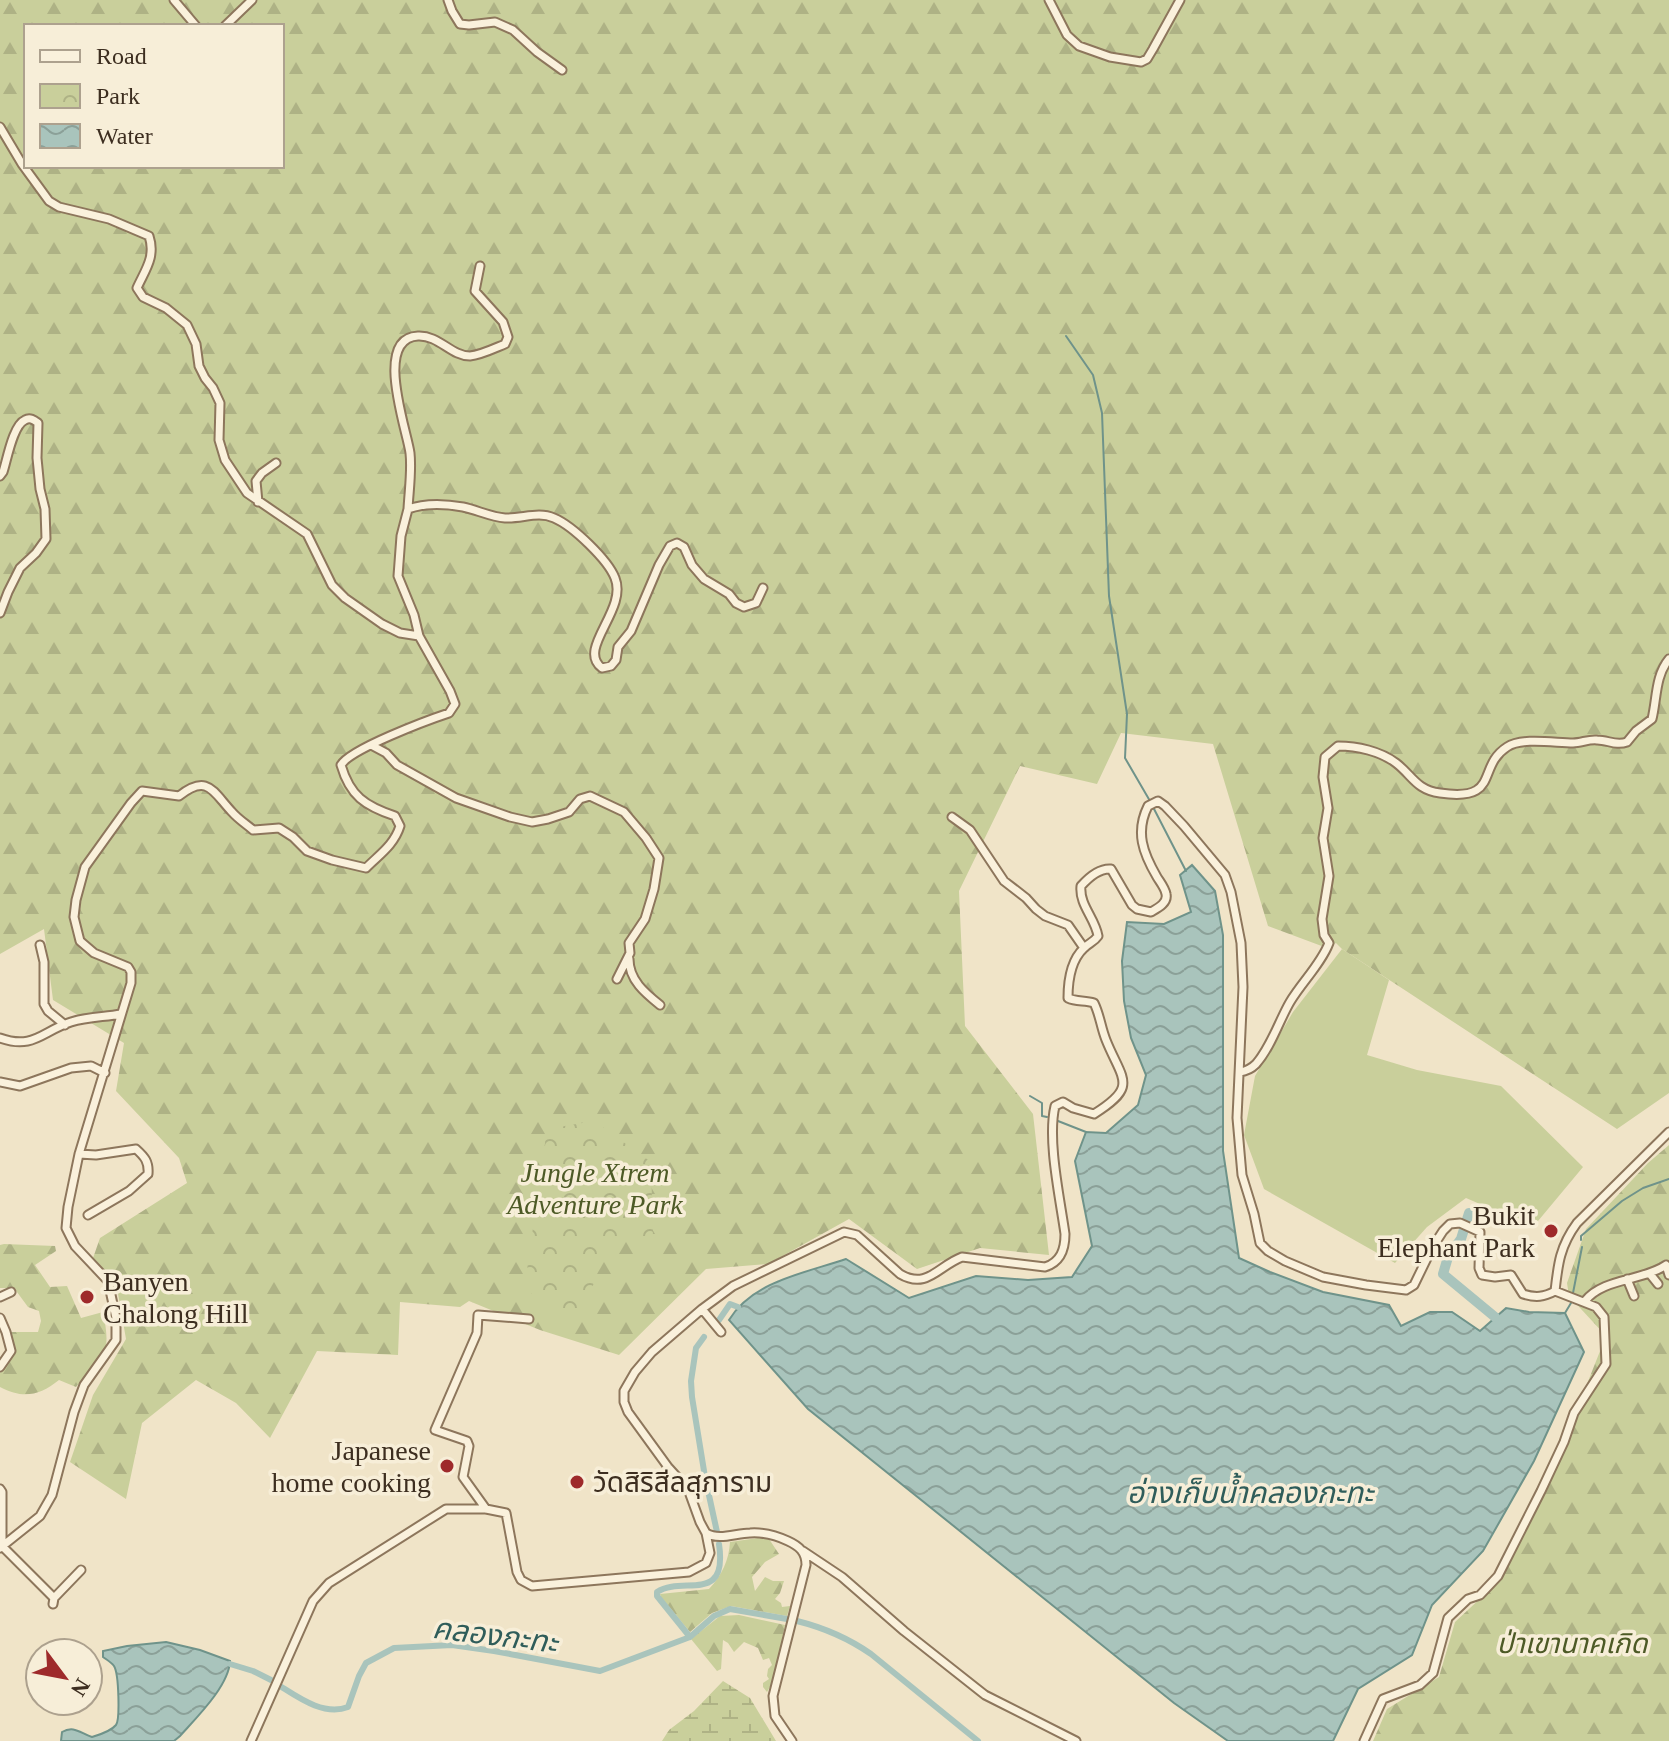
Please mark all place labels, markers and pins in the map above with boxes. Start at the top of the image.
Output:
place label: Bukit Elephant Park [1377,1200,1535,1263]
marker: Bukit Elephant Park [1542,1222,1560,1240]
place label: Banyen Chalong Hill [103,1266,249,1329]
marker: Banyen Chalong Hill [78,1288,96,1306]
place label: Japanese home cooking [272,1435,431,1498]
marker: Japanese home cooking [438,1457,456,1475]
place label: วัดสิริสีลสุภาราม [593,1467,772,1499]
marker: วัดสิริสีลสุภาราม [568,1473,586,1491]

